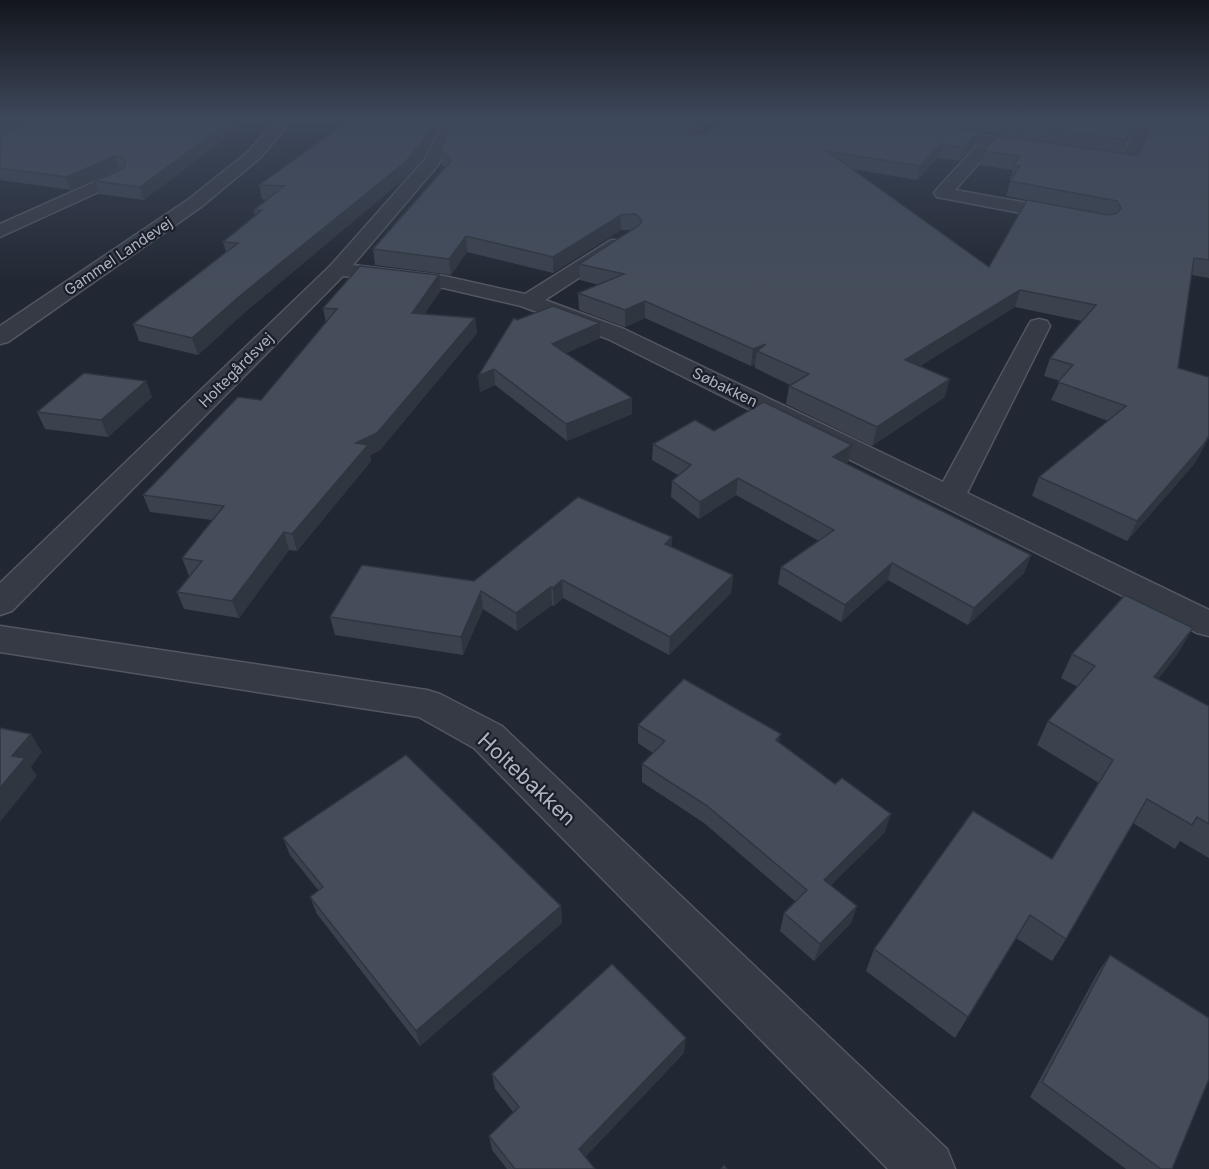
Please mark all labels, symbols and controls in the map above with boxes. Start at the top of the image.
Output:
street label: Gammel Landevej [60,213,176,299]
street label: Holtegårdsvej [195,329,277,411]
street label: Søbakken [689,363,761,411]
street label: Holtebakken [473,727,581,831]

